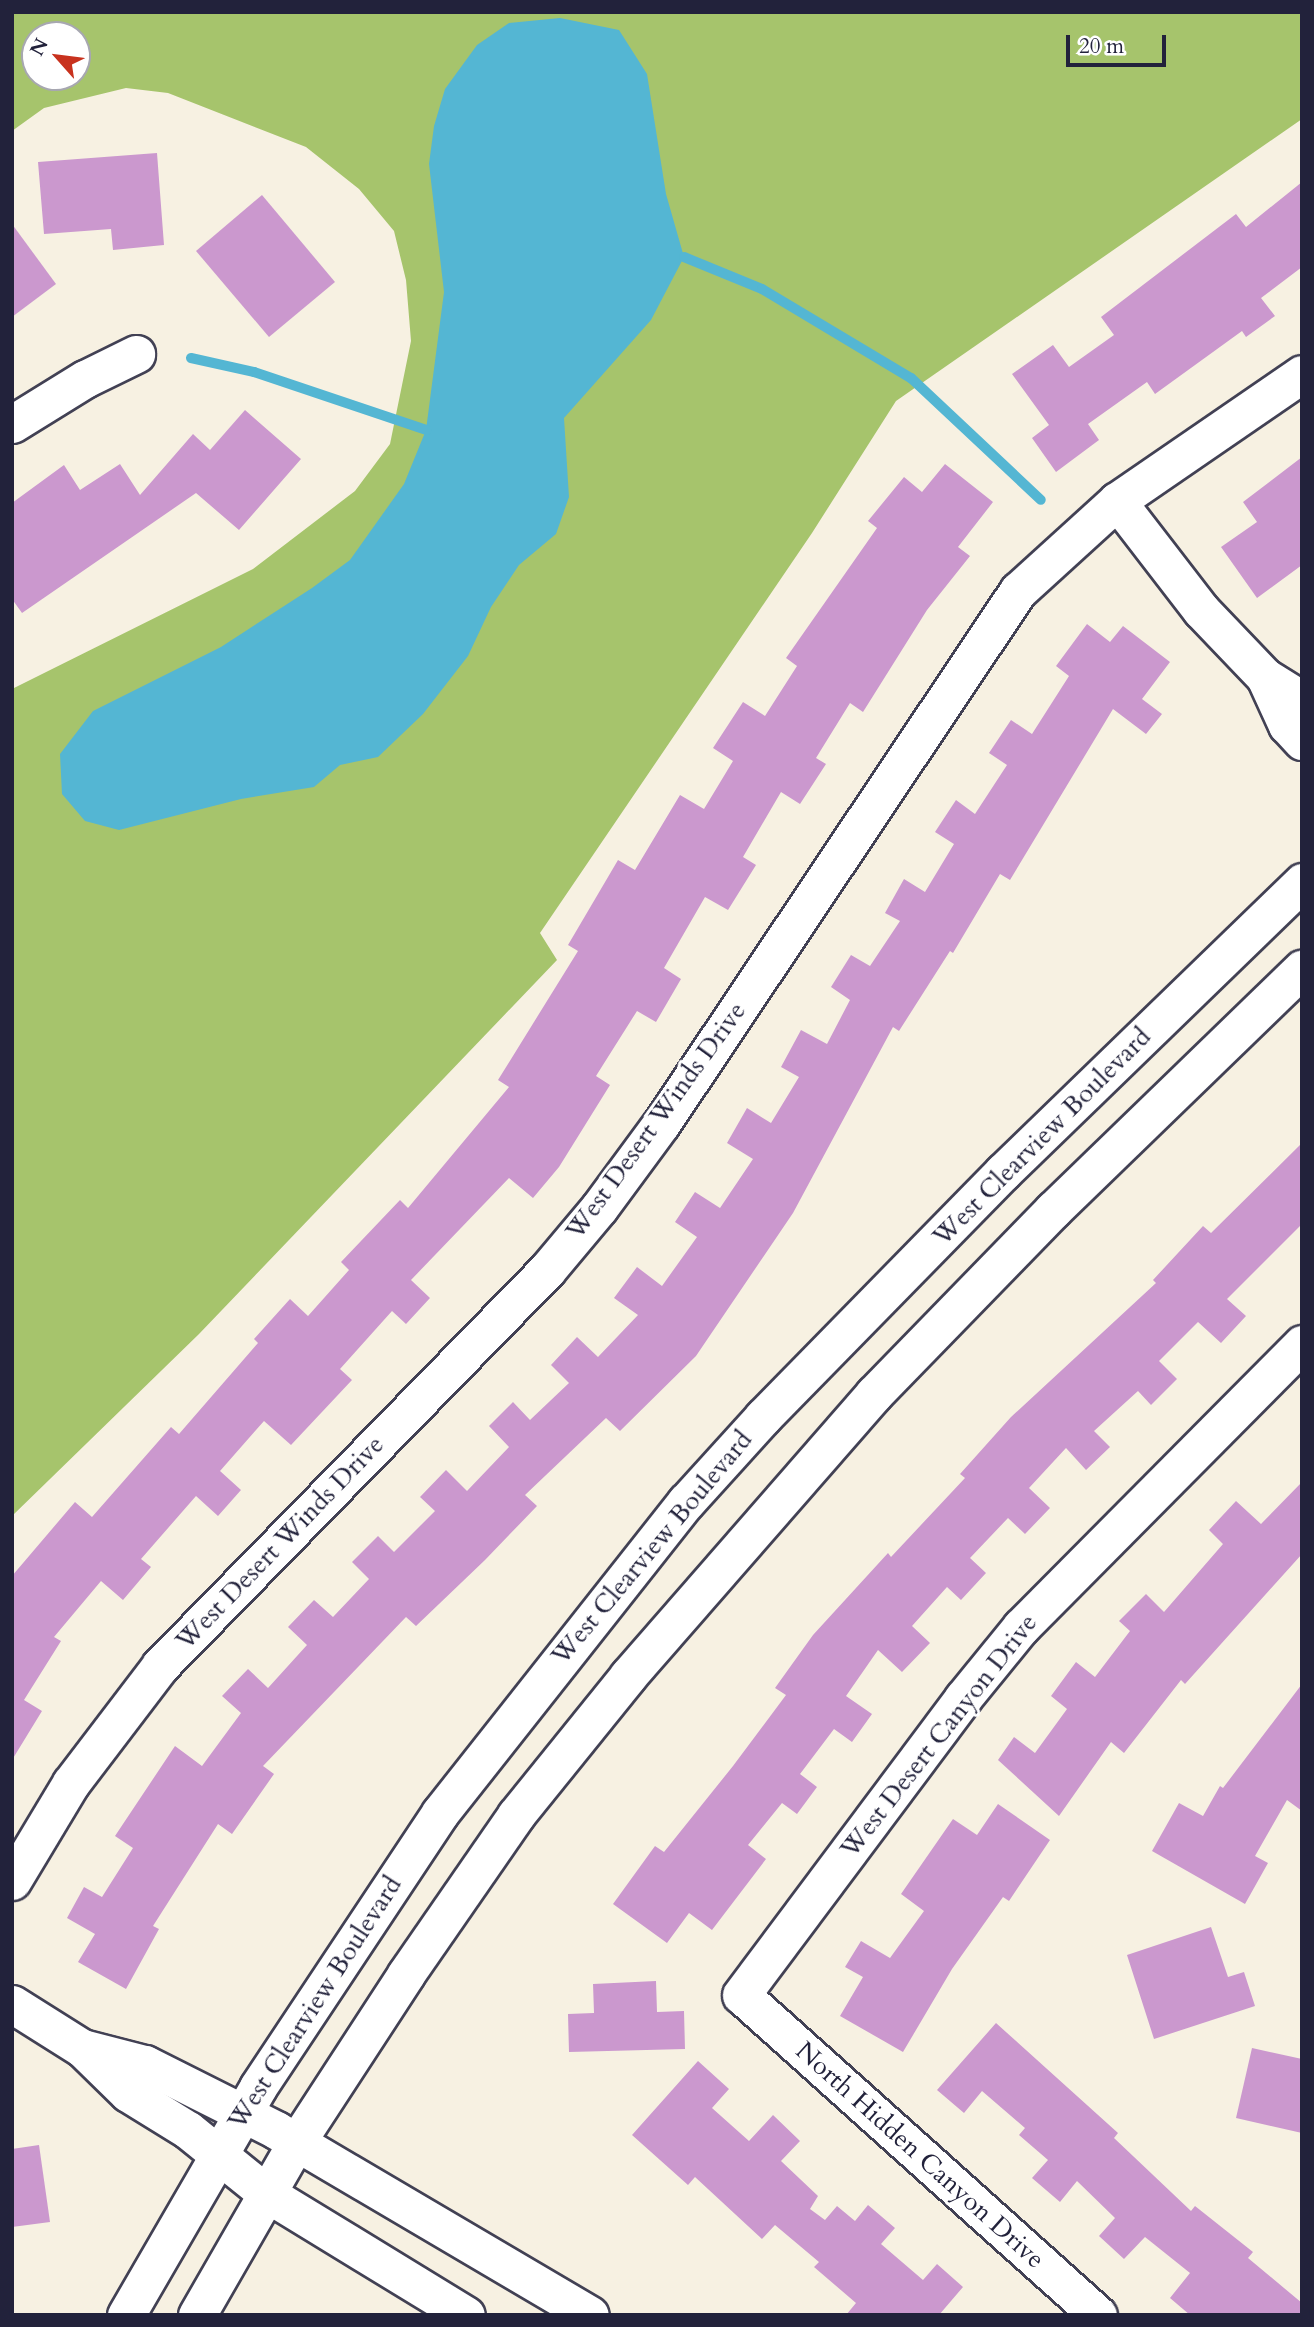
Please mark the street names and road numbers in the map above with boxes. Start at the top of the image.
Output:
street label: West Desert Winds Drive [559,996,753,1246]
street label: West Clearview Boulevard [926,1021,1158,1253]
street label: West Clearview Boulevard [545,1425,759,1671]
street label: West Desert Winds Drive [170,1429,390,1657]
street label: West Desert Canyon Drive [834,1608,1044,1864]
street label: West Clearview Boulevard [221,1871,409,2135]
street label: North Hidden Canyon Drive [789,2035,1051,2275]

